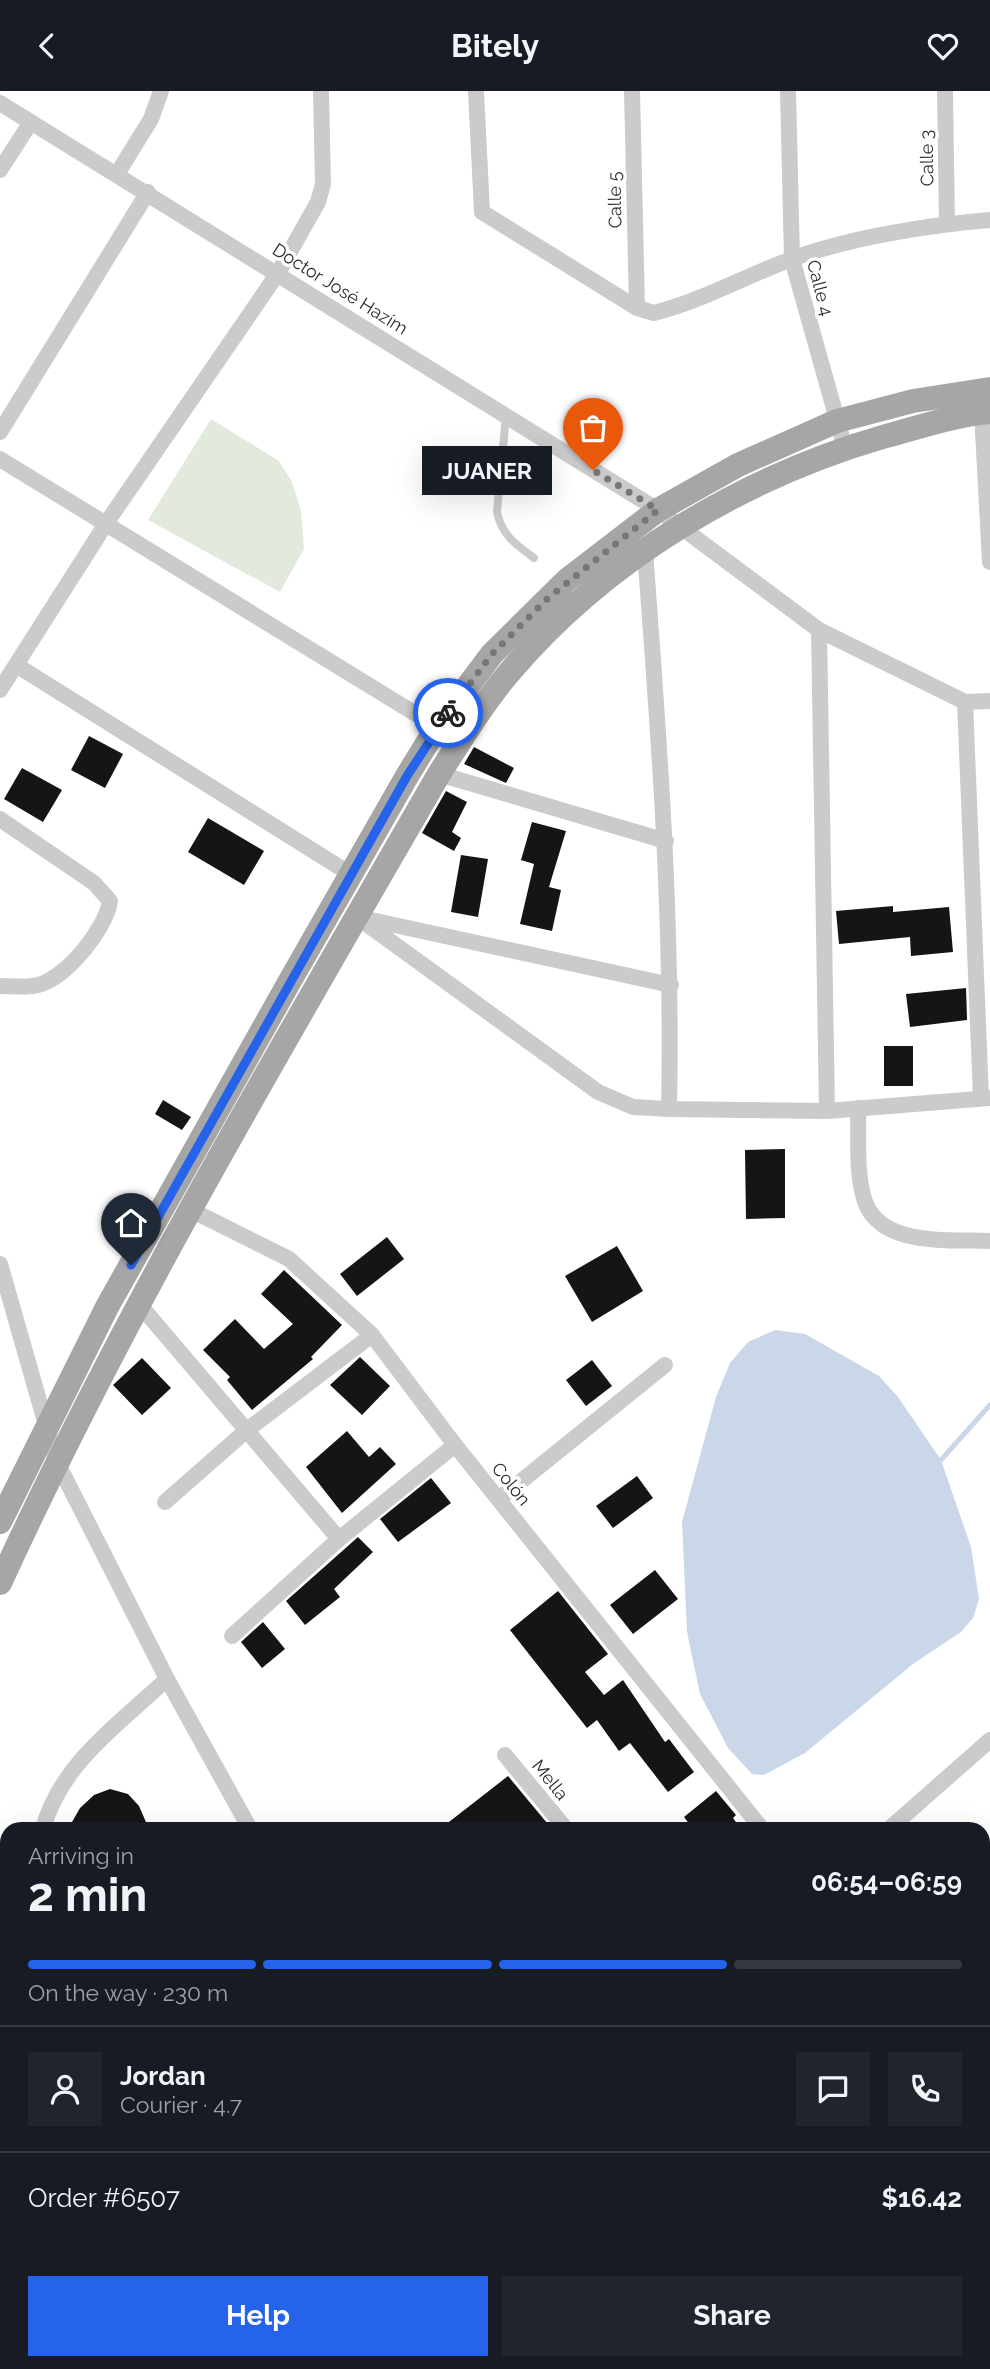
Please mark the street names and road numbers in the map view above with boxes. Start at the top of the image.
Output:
street label: Calle 3 [916,129,937,187]
street label: Calle 5 [604,171,625,229]
street label: Doctor José Hazím [269,238,412,339]
street label: Calle 4 [803,258,838,318]
street label: Colón [488,1458,535,1509]
street label: Mella [528,1755,573,1804]

